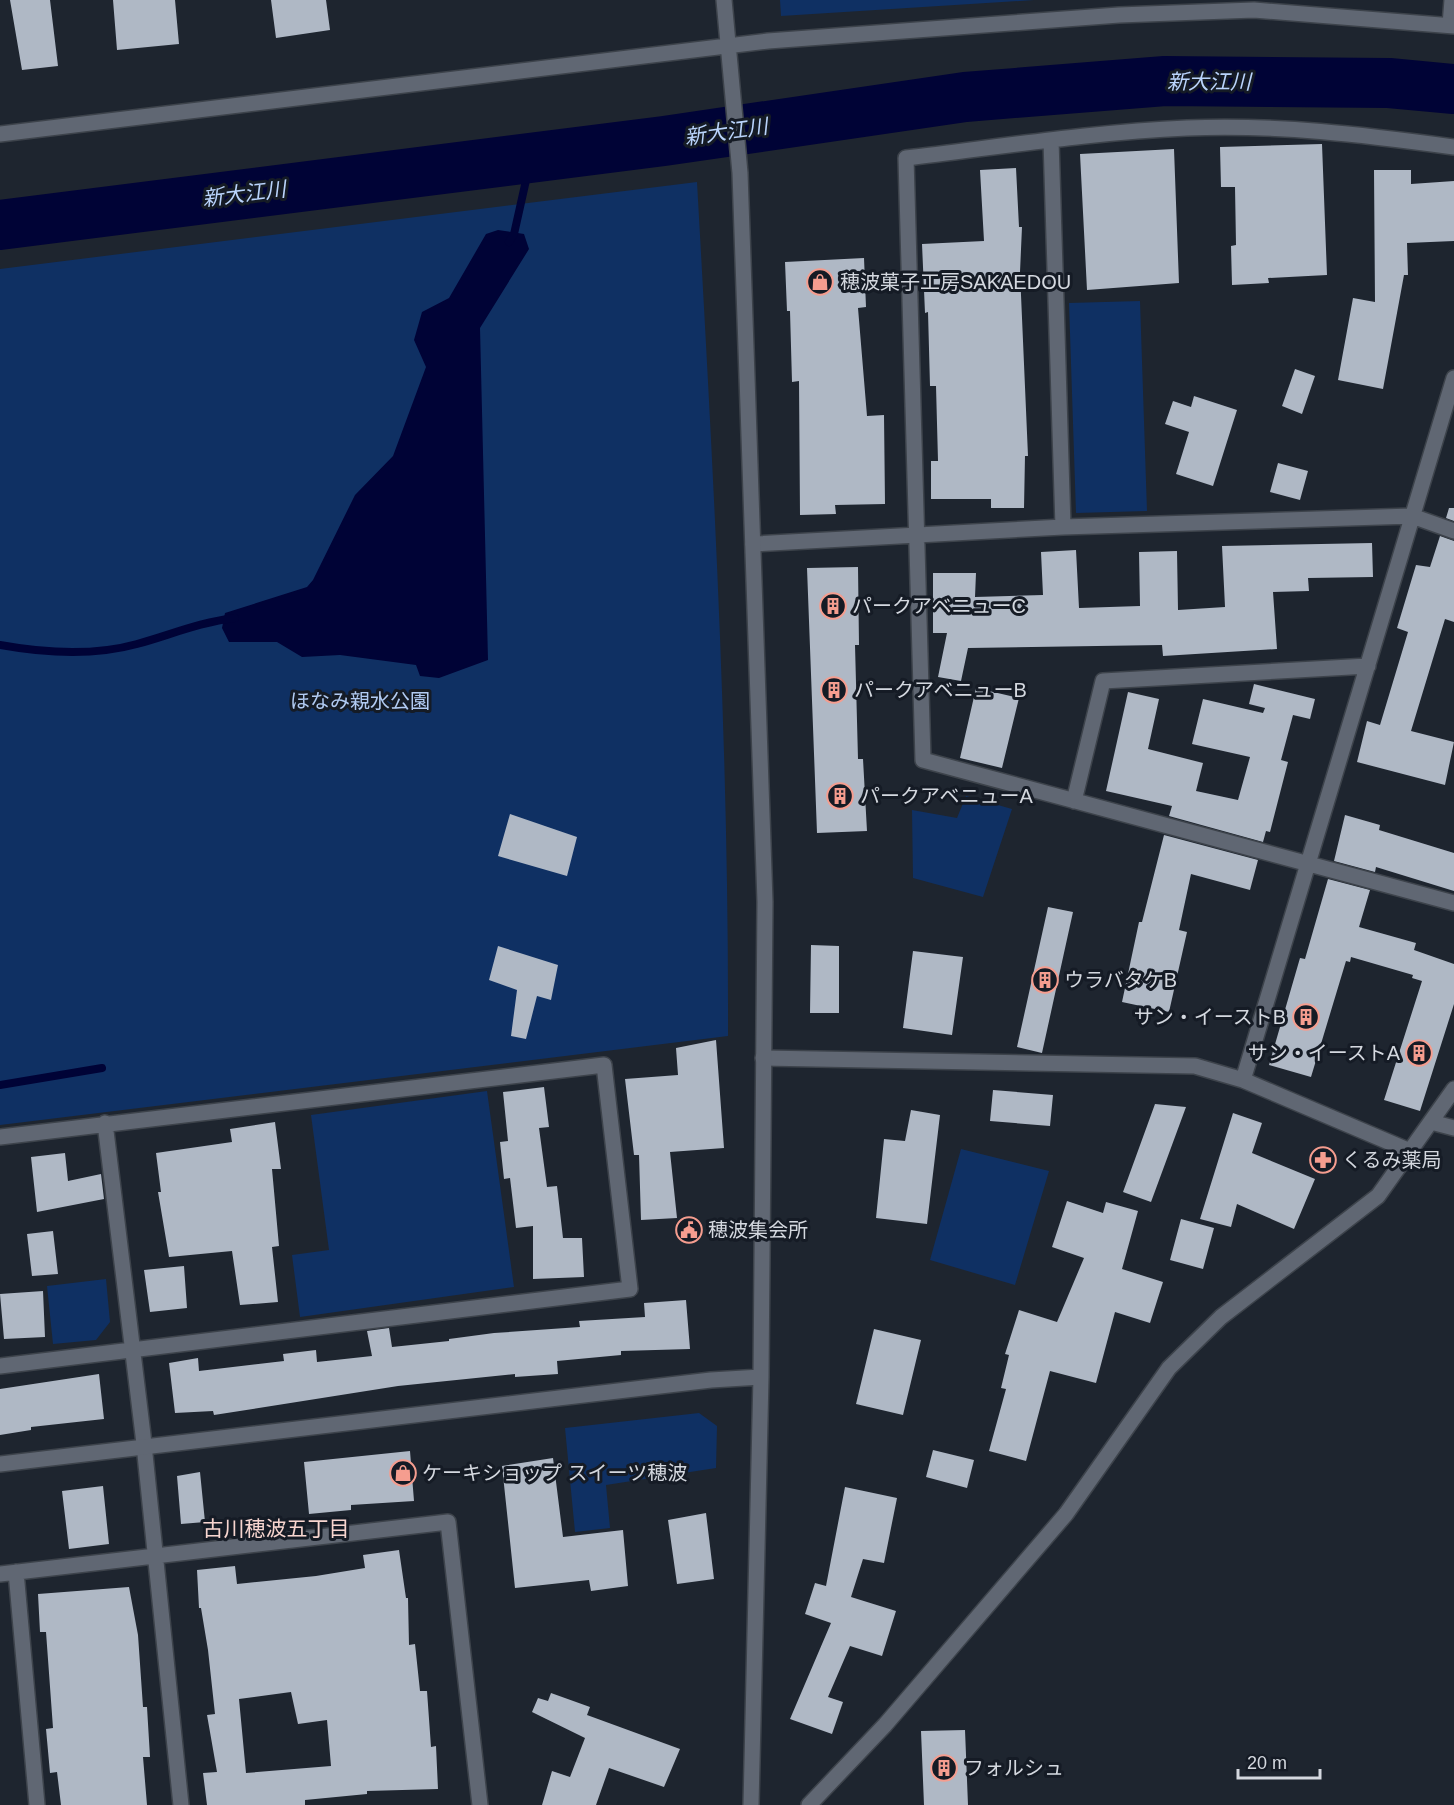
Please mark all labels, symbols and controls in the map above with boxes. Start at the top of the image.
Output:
water label: 新大江川 [1167,70,1253,93]
water label: 新大江川 [683,114,771,149]
water label: 新大江川 [201,177,289,210]
shop icon: 穂波菓子工房SAKAEDOU [805,267,835,297]
place label: 穂波菓子工房SAKAEDOU [840,271,1071,293]
building icon: パークアベニューC [818,591,848,621]
place label: パークアベニューC [852,595,1026,617]
building icon: パークアベニューB [819,675,849,705]
place label: パークアベニューB [854,679,1027,701]
park label: ほなみ親水公園 [290,690,430,712]
building icon: パークアベニューA [825,781,855,811]
place label: パークアベニューA [860,785,1034,807]
building icon: ウラバタケB [1030,965,1060,995]
place label: ウラバタケB [1064,969,1177,991]
building icon: サン・イーストB [1291,1002,1321,1032]
place label: サン・イーストB [1134,1006,1286,1028]
building icon: サン・イーストA [1404,1038,1434,1068]
place label: サン・イーストA [1248,1042,1401,1064]
pharmacy icon: くるみ薬局 [1308,1145,1338,1175]
place label: くるみ薬局 [1342,1149,1442,1171]
public building icon: 穂波集会所 [674,1215,704,1245]
place label: 穂波集会所 [708,1219,808,1241]
shop icon: ケーキショップ スイーツ穂波 [388,1458,418,1488]
place label: ケーキショップ スイーツ穂波 [422,1462,687,1484]
district label: 古川穂波五丁目 [203,1517,350,1540]
scale bar [1238,1742,1320,1780]
building icon: フォルシュ [929,1753,959,1783]
text: 20 m [1247,1753,1287,1773]
place label: フォルシュ [964,1757,1064,1779]

